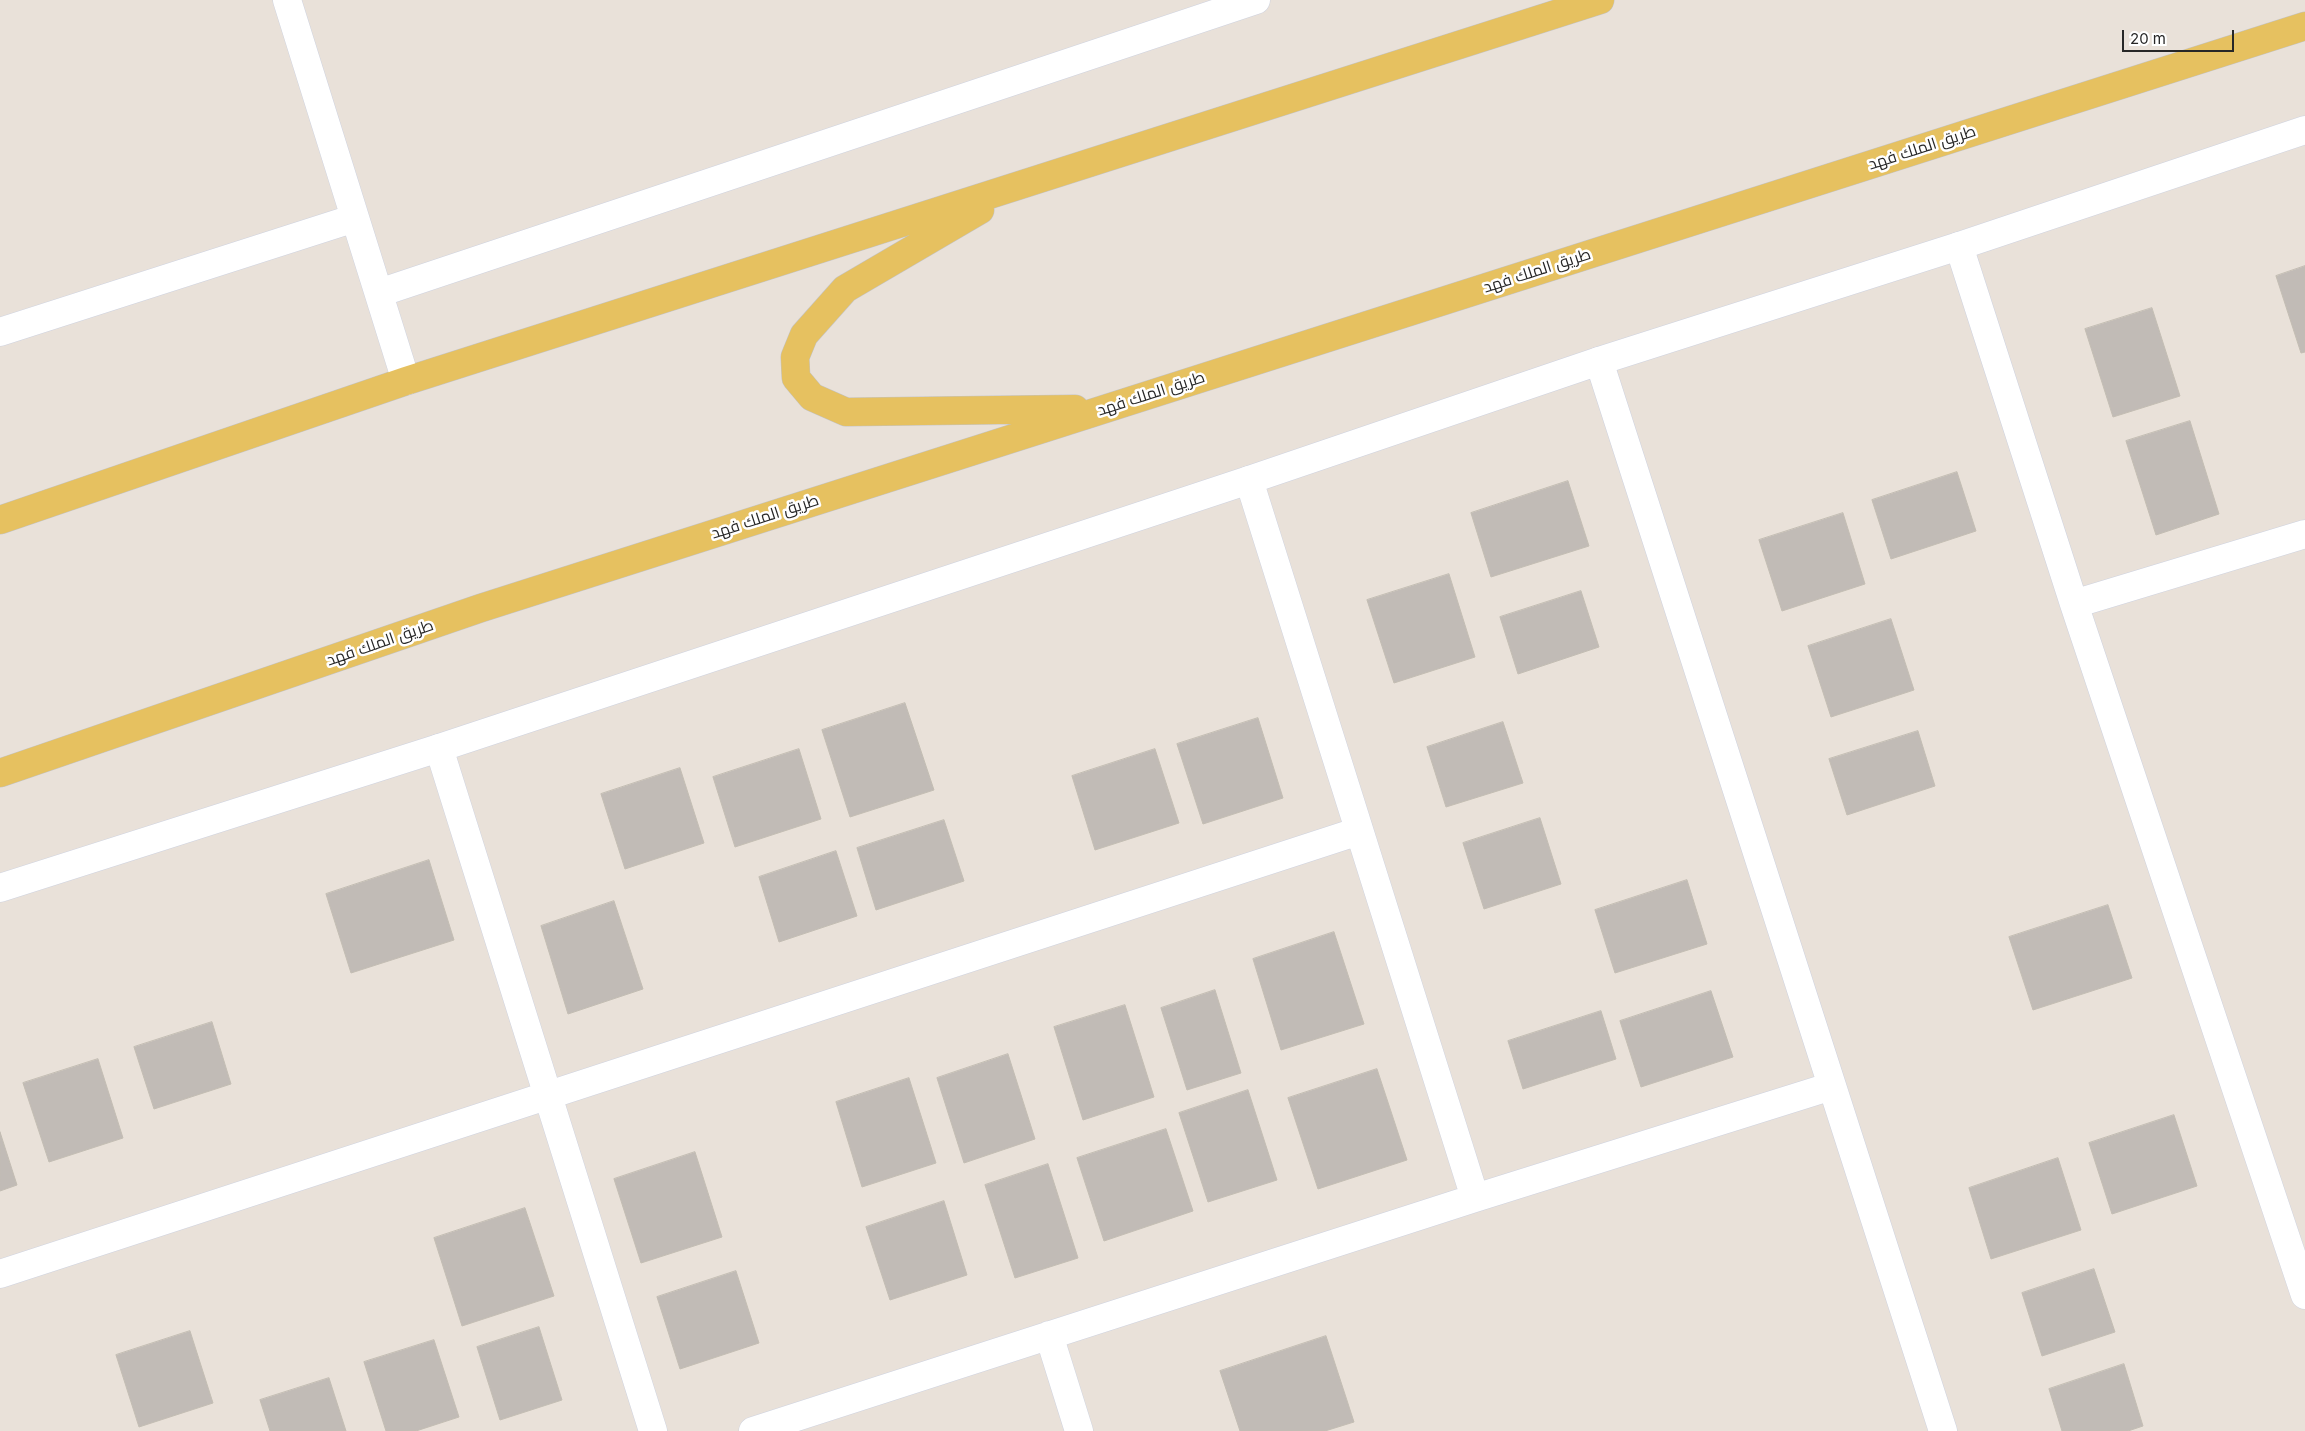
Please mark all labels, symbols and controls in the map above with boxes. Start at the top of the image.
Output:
scale bar [2125,20,2238,52]
text: 20 m [2130,29,2166,48]
street label: طريق الملك فهد [1866,122,1978,174]
street label: طريق الملك فهد [1481,245,1593,297]
street label: طريق الملك فهد [1095,368,1207,420]
street label: طريق الملك فهد [709,491,821,543]
street label: طريق الملك فهد [324,616,436,670]

